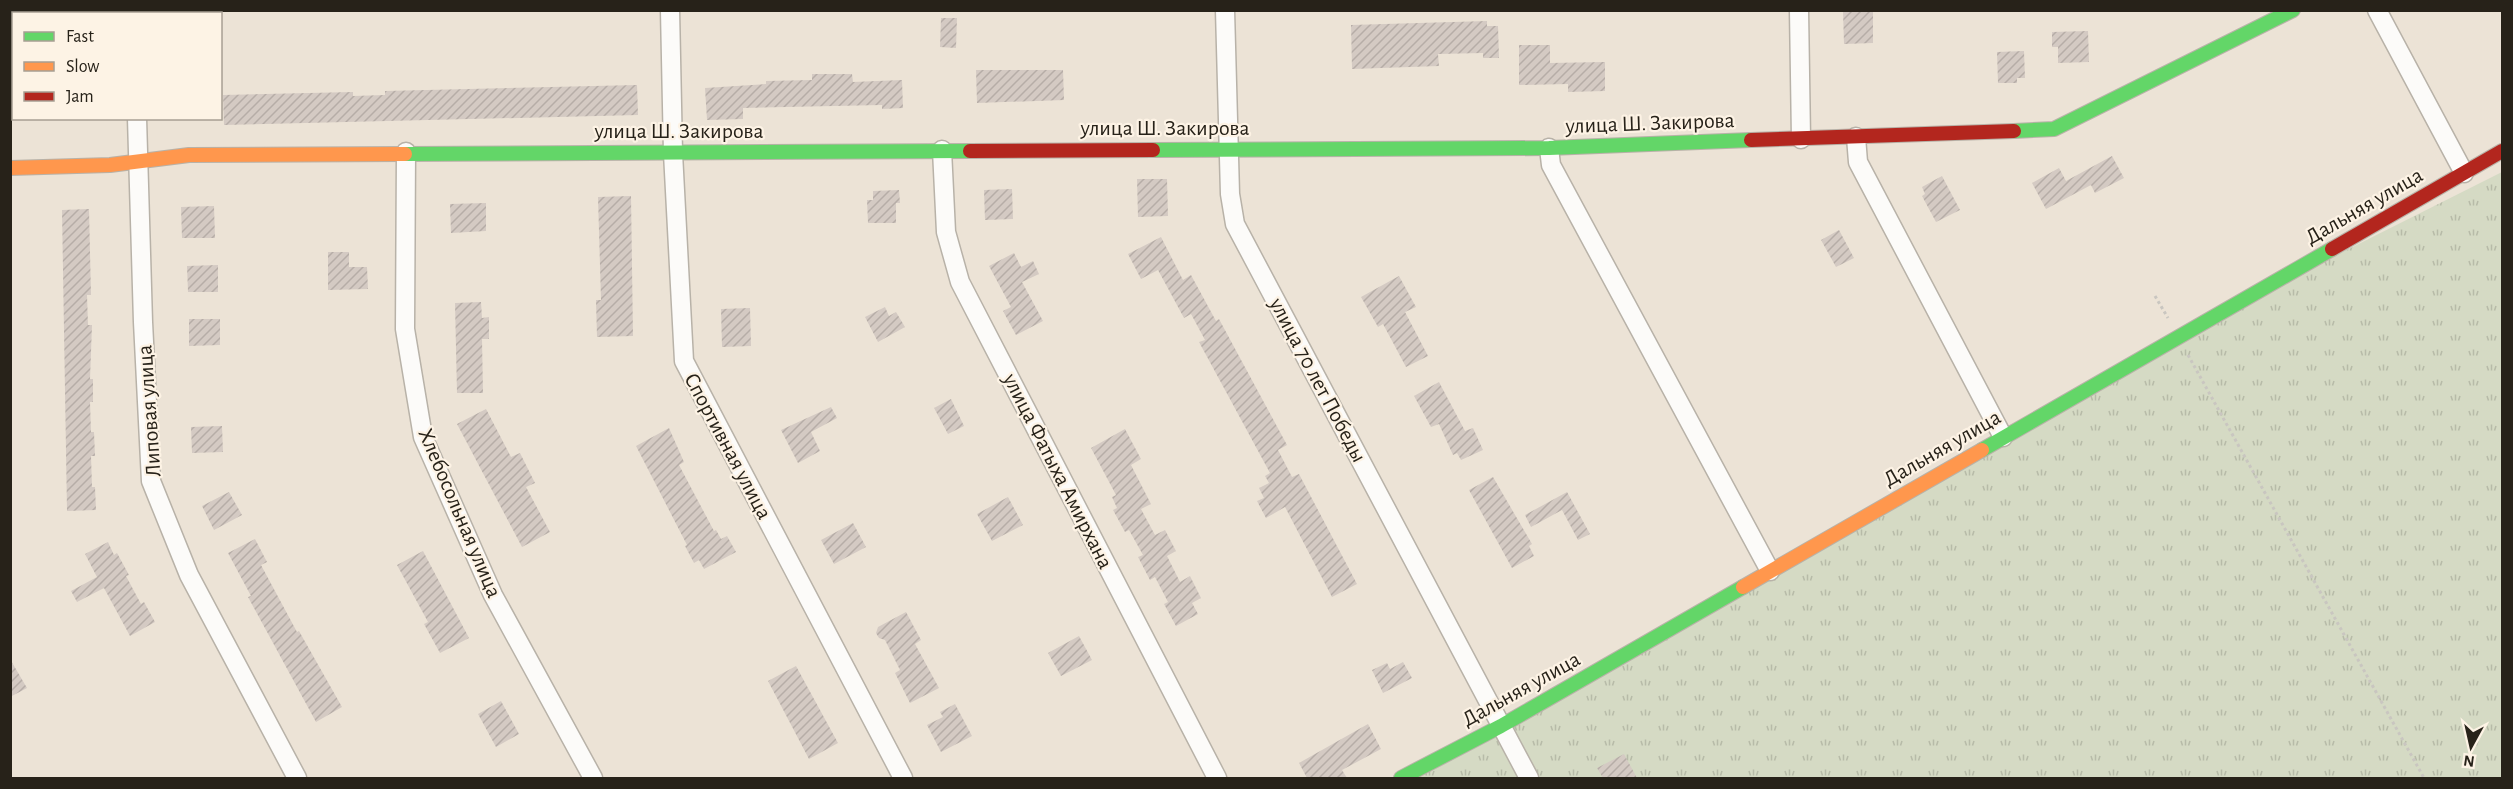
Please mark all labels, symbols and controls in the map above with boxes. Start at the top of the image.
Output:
legend [12,12,222,120]
text: Fast [66,28,94,46]
text: Slow [66,58,99,76]
text: Jam [66,88,94,106]
street label: улица Ш. Закирова [1564,109,1735,137]
street label: улица Ш. Закирова [1079,117,1250,139]
street label: улица Ш. Закирова [593,120,764,142]
street label: Дальняя улица [2302,164,2426,248]
street label: улица 70 лет Победы [1265,293,1371,466]
street label: Липовая улица [133,344,165,478]
street label: Спортивная улица [680,369,776,523]
street label: улица Фатыха Амирхана [999,369,1117,572]
street label: Дальняя улица [1880,406,2004,490]
street label: Хлебосольная улица [414,425,506,601]
street label: Дальняя улица [1458,648,1584,730]
north arrow [2441,717,2501,777]
text: N [2462,752,2476,770]

